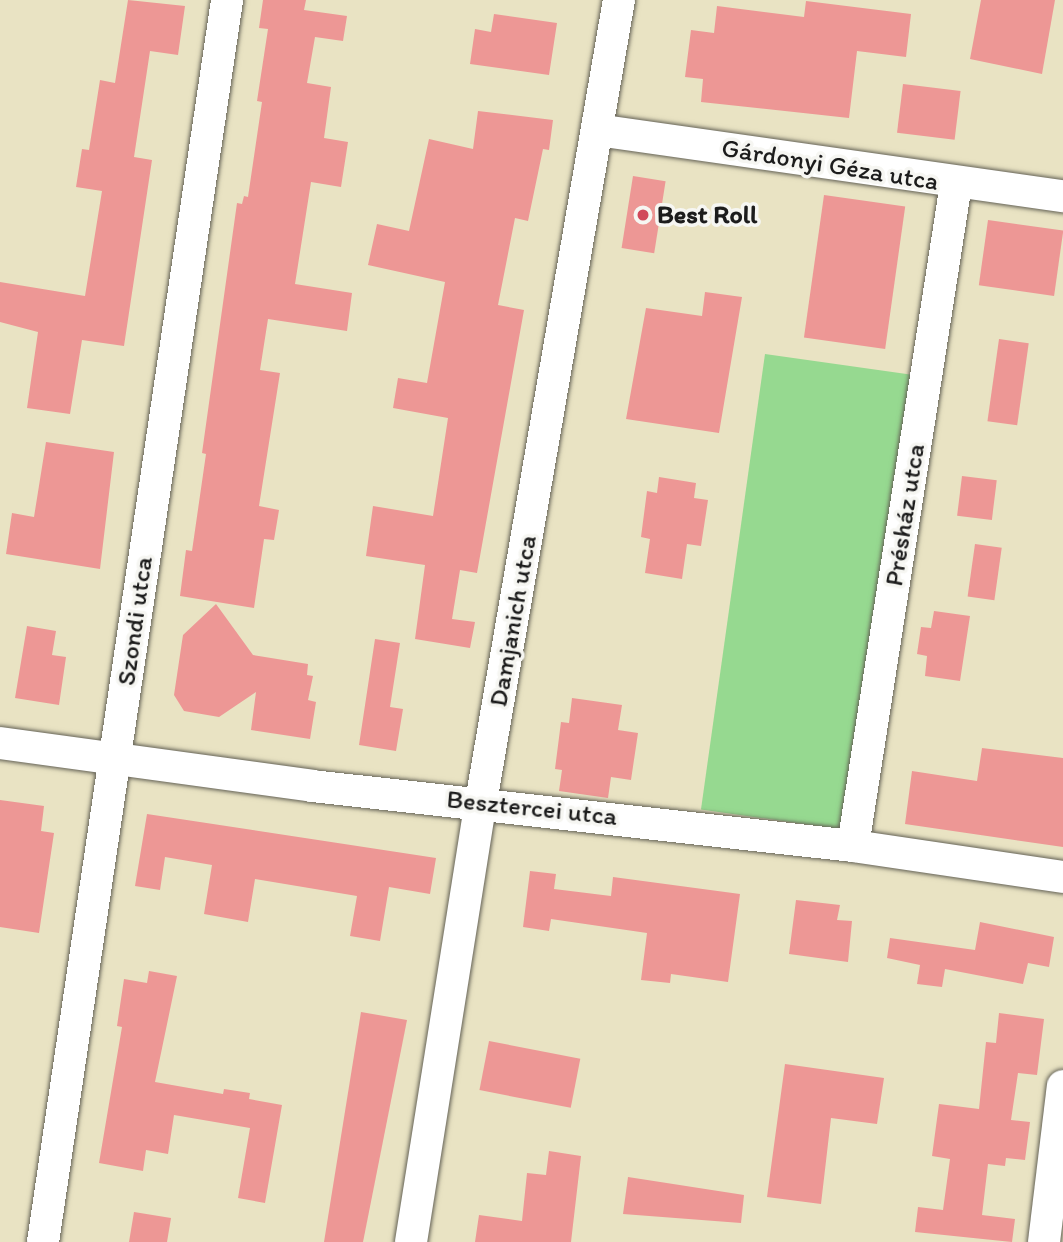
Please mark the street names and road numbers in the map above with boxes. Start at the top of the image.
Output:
street label: Gárdonyi Géza utca [719,132,941,198]
street label: Présház utca [878,442,932,588]
street label: Damjanich utca [483,533,543,709]
street label: Szondi utca [111,555,159,687]
street label: Besztercei utca [445,784,619,832]

